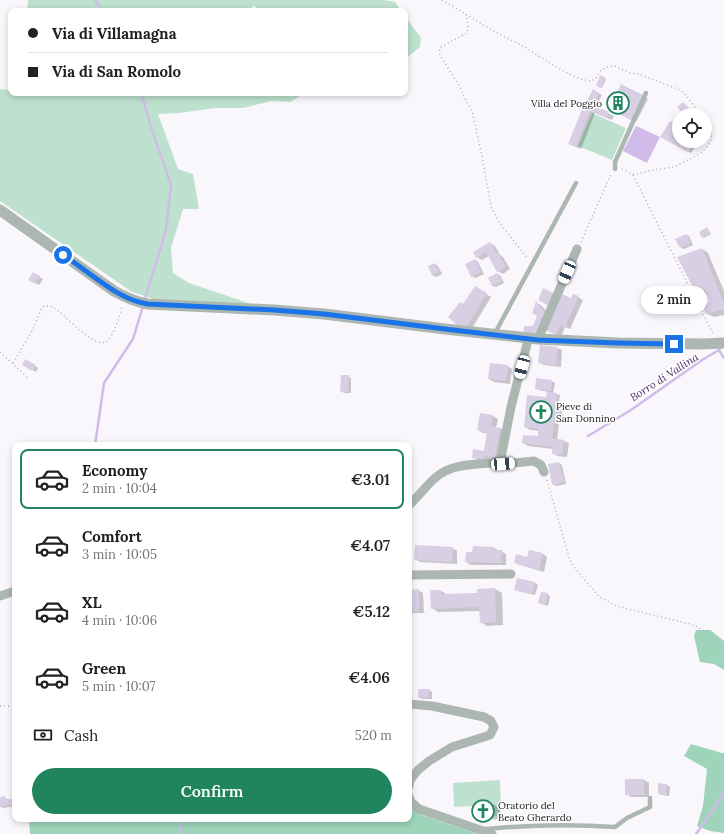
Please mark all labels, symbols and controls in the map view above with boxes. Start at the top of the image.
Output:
text: Via di Villamagna [52,24,177,43]
text: Via di San Romolo [52,62,181,81]
building icon: Villa del Poggio [605,90,631,116]
place label: Villa del Poggio [530,97,602,110]
map controls [672,108,712,148]
button: locate [672,108,712,148]
route start [54,246,72,264]
car [557,259,577,285]
callout: 2 min [641,286,707,314]
text: 2 min [657,291,691,308]
route end [665,335,683,353]
water label: Borro di Vallina [627,349,702,404]
car [513,354,531,380]
church icon: Pieve di San Donnino [528,399,554,425]
place label: Pieve di San Donnino [556,400,616,425]
car [491,457,515,471]
icon: car [34,461,70,497]
text: Economy [82,461,147,480]
text: €3.01 [351,470,390,489]
text: 2 min · 10:04 [82,480,157,497]
icon: car [34,527,70,563]
text: Comfort [82,527,142,546]
text: €4.07 [350,536,390,555]
text: 3 min · 10:05 [82,546,157,563]
icon: car [34,593,70,629]
text: XL [82,593,102,612]
text: €5.12 [353,602,390,621]
text: 4 min · 10:06 [82,612,157,629]
icon: car [34,659,70,695]
text: Green [82,659,126,678]
text: €4.06 [348,668,390,687]
text: 5 min · 10:07 [82,678,156,695]
icon: cash [32,724,54,746]
text: Cash [64,726,98,745]
text: 520 m [355,727,392,744]
button: Confirm [32,768,392,814]
church icon: Oratorio del Beato Gherardo [470,798,496,824]
place label: Oratorio del Beato Gherardo [498,799,572,824]

